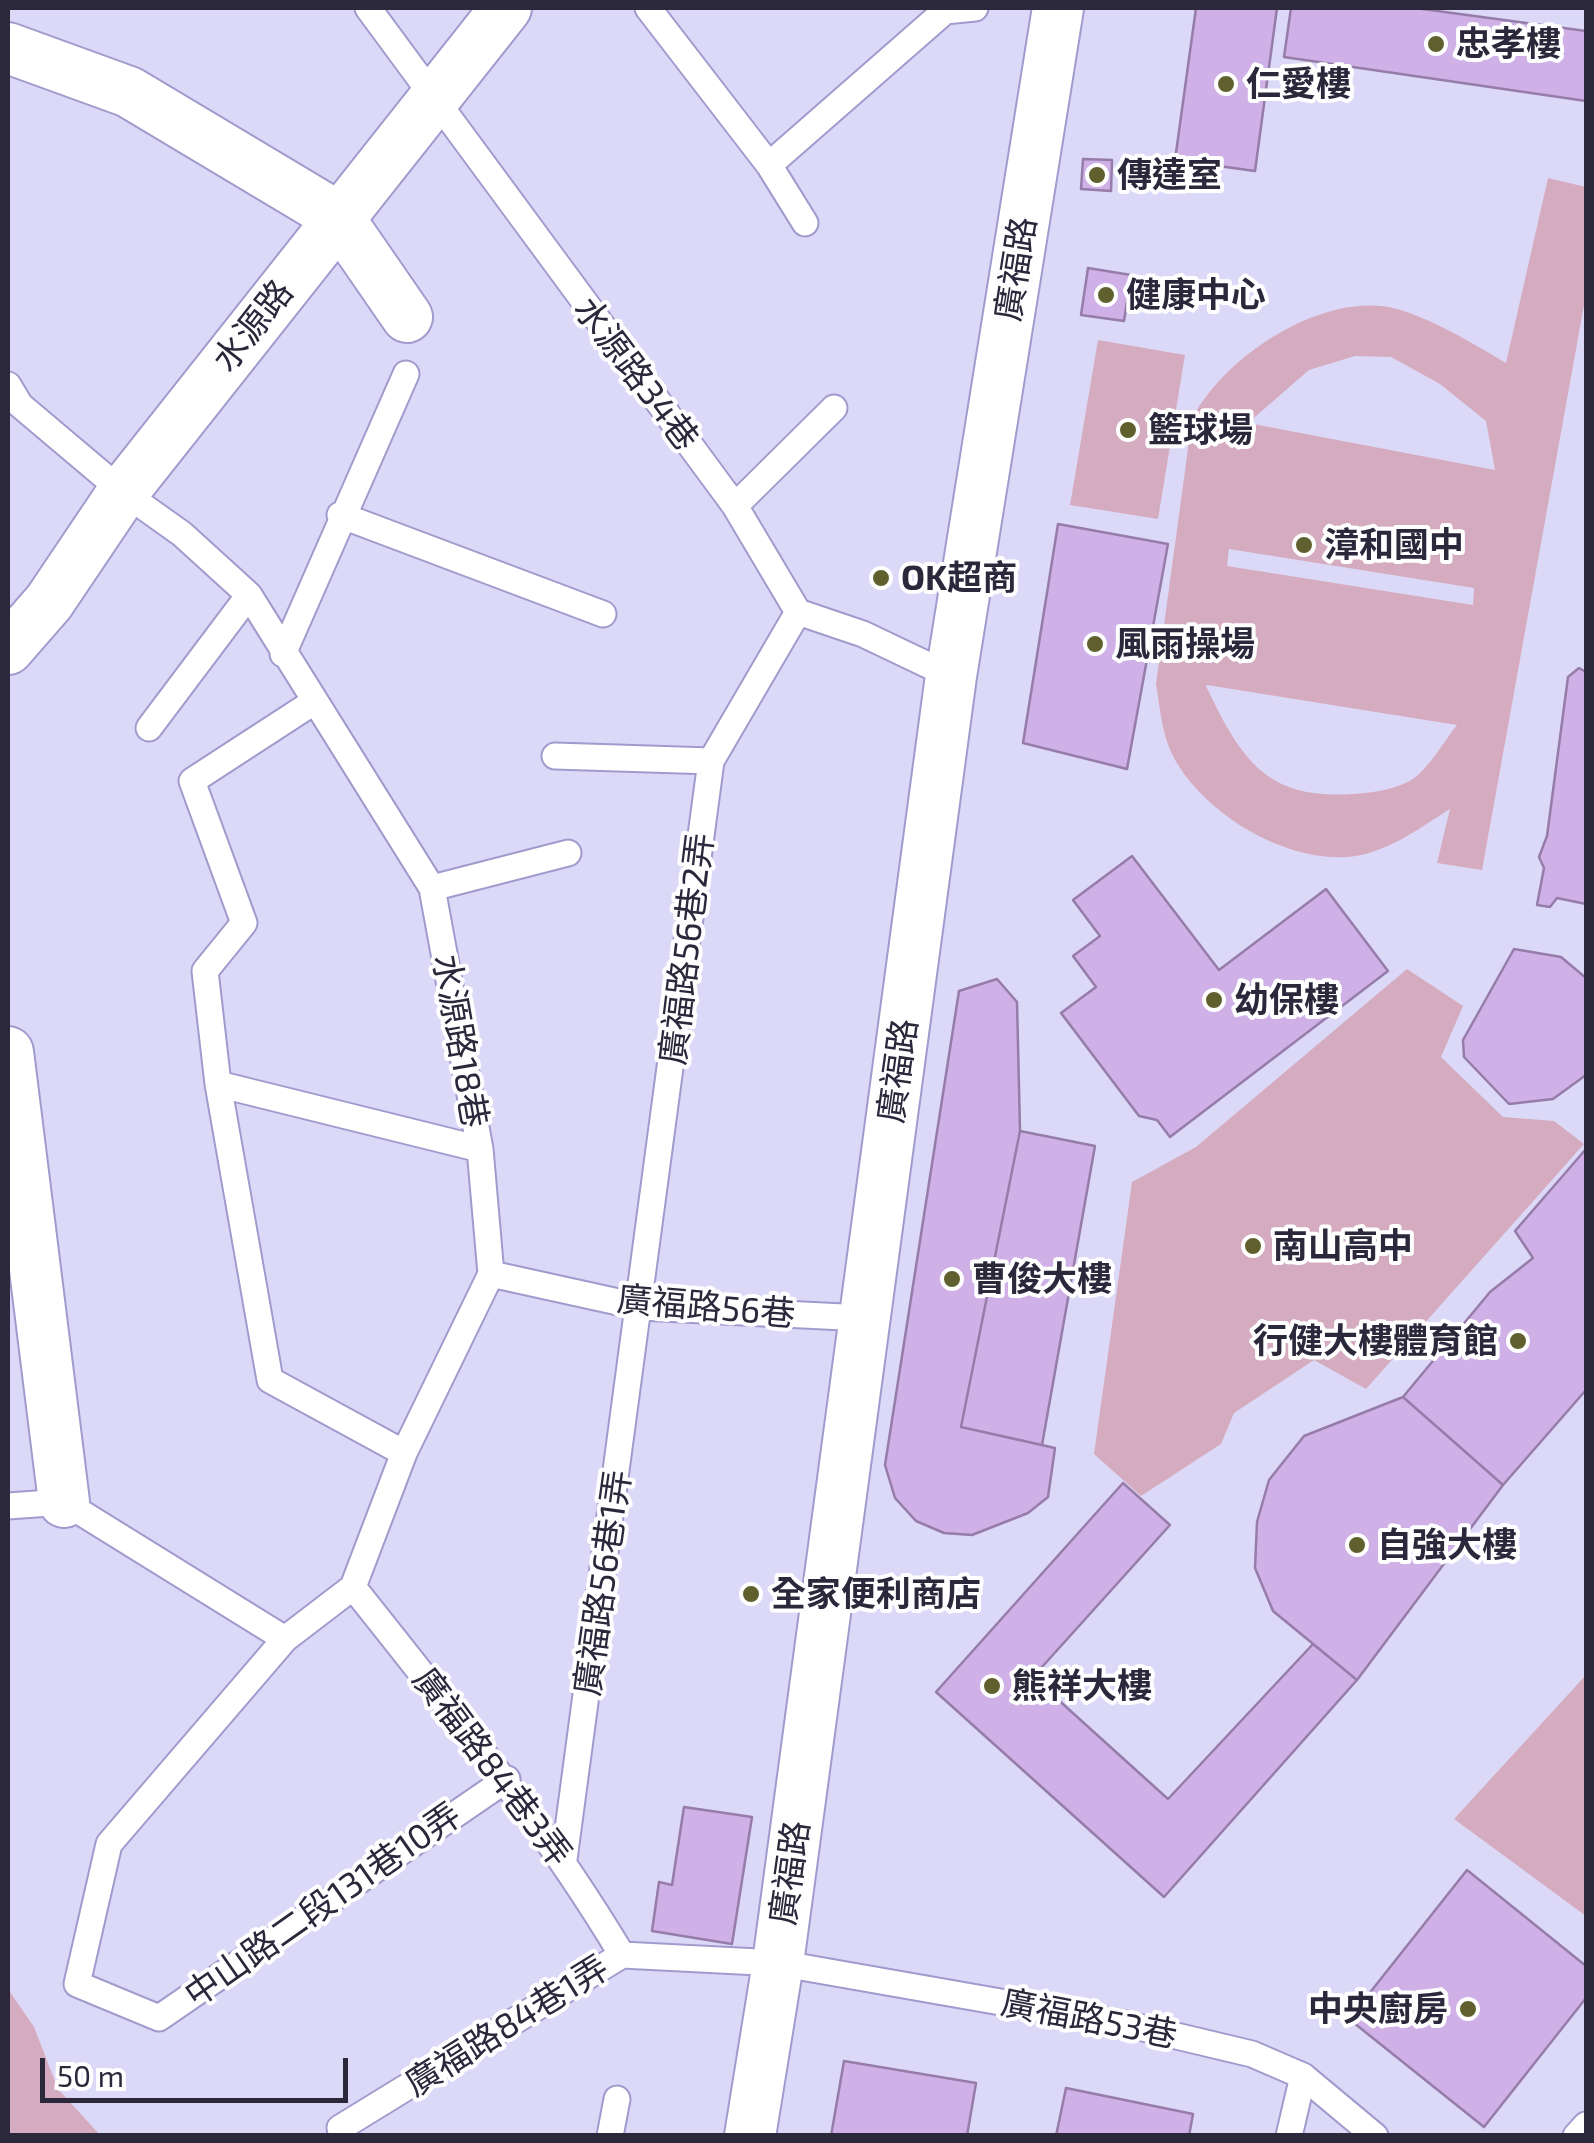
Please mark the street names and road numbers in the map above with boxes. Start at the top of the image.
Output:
street label: 廣福路 [987,214,1045,324]
street label: 水源路 [204,272,302,380]
street label: 水源路34巷 [565,289,707,459]
street label: 廣福路56巷2弄 [652,831,722,1067]
street label: 水源路18巷 [424,951,496,1131]
street label: 廣福路 [870,1016,926,1126]
street label: 廣福路56巷 [615,1278,797,1336]
street label: 廣福路56巷1弄 [566,1467,640,1699]
street label: 廣福路84巷3弄 [404,1660,580,1874]
street label: 中山路二段131巷10弄 [177,1794,469,2016]
street label: 廣福路 [762,1818,818,1928]
street label: 廣福路84巷1弄 [398,1947,616,2105]
street label: 廣福路53巷 [998,1981,1180,2057]

